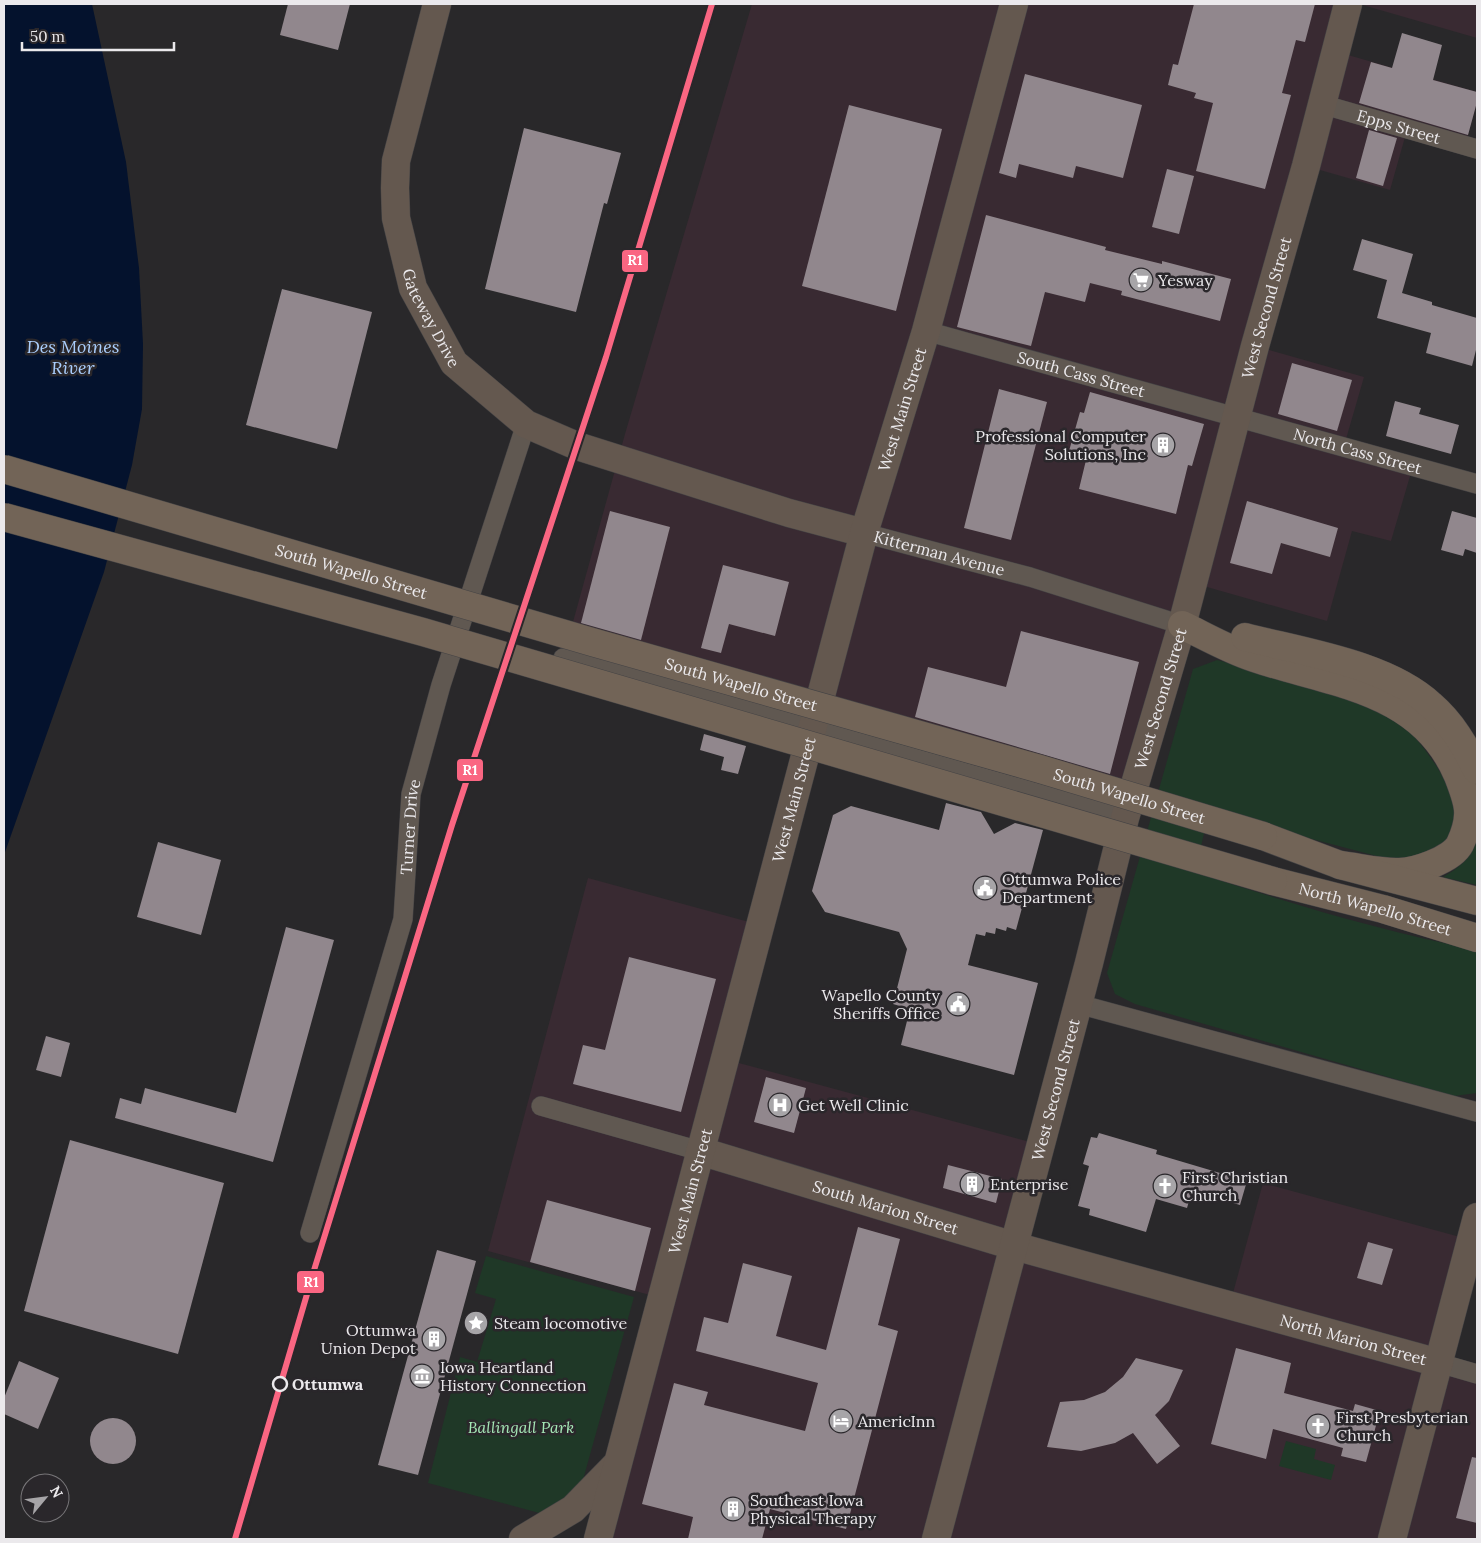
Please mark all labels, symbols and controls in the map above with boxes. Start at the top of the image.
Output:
scale bar [22,20,175,52]
text: 50 m [30,27,65,46]
street label: Epps Street [1355,105,1444,148]
street label: West Second Street [1237,234,1296,381]
line badge: R1 [621,249,649,273]
text: R1 [627,251,643,269]
street label: Gateway Drive [399,267,465,371]
supermarket icon: Yesway [1128,267,1154,293]
place label: Yesway [1157,270,1213,290]
water label: Des Moines River [26,335,120,379]
street label: West Main Street [874,344,931,474]
street label: South Cass Street [1015,347,1148,402]
street label: North Cass Street [1291,424,1425,478]
place label: Professional Computer Solutions, Inc [975,426,1146,464]
building icon: Professional Computer Solutions, Inc [1150,432,1176,458]
street label: Kitterman Avenue [872,526,1007,580]
street label: South Wapello Street [273,539,430,603]
street label: West Second Street [1130,625,1191,771]
street label: South Wapello Street [663,653,820,716]
street label: West Main Street [767,734,820,864]
line badge: R1 [456,758,484,782]
text: R1 [462,761,478,779]
street label: South Wapello Street [1051,764,1209,828]
street label: Turner Drive [396,776,425,875]
place label: Ottumwa Police Department [1002,869,1121,907]
public building icon: Ottumwa Police Department [972,875,998,901]
street label: North Wapello Street [1297,878,1455,940]
place label: Wapello County Sheriffs Office [822,985,941,1023]
public building icon: Wapello County Sheriffs Office [945,991,971,1017]
street label: West Second Street [1027,1016,1084,1163]
hospital icon: Get Well Clinic [767,1092,793,1118]
place label: Get Well Clinic [798,1095,909,1115]
street label: West Main Street [664,1125,716,1256]
place label: First Christian Church [1182,1167,1288,1205]
building icon: Enterprise [959,1171,985,1197]
church icon: First Christian Church [1152,1173,1178,1199]
place label: Enterprise [990,1174,1069,1194]
street label: South Marion Street [810,1176,962,1239]
line badge: R1 [296,1270,325,1294]
text: R1 [303,1273,319,1291]
place icon: Steam locomotive [463,1310,489,1336]
street label: North Marion Street [1278,1310,1430,1369]
place label: Steam locomotive [494,1313,627,1333]
place label: Ottumwa Union Depot [321,1320,417,1358]
building icon: Ottumwa Union Depot [421,1326,447,1352]
place label: Iowa Heartland History Connection [440,1357,587,1395]
museum icon: Iowa Heartland History Connection [409,1363,435,1389]
place label: Ottumwa [292,1374,364,1394]
marker: Ottumwa [272,1376,288,1392]
place label: First Presbyterian Church [1336,1407,1469,1445]
hotel icon: AmericInn [828,1408,854,1434]
place label: AmericInn [857,1411,936,1431]
church icon: First Presbyterian Church [1305,1413,1331,1439]
park label: Ballingall Park [468,1417,574,1437]
north arrow [20,1473,70,1523]
text: N [46,1483,67,1501]
place label: Southeast Iowa Physical Therapy [750,1490,877,1528]
building icon: Southeast Iowa Physical Therapy [720,1496,746,1522]

